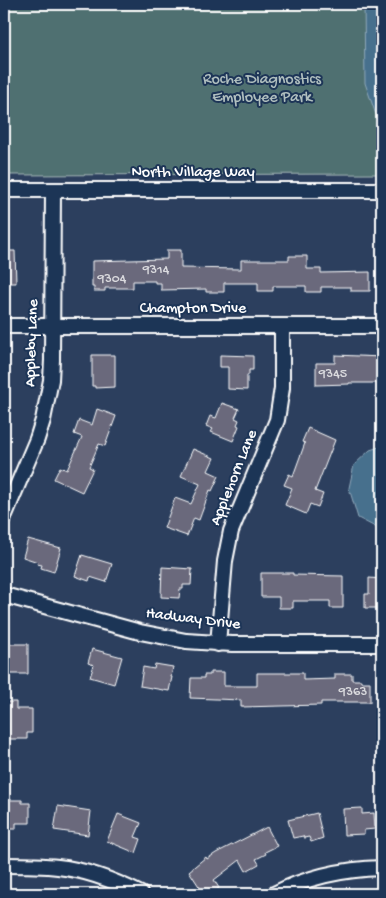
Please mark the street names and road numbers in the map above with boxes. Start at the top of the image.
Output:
street label: North Village Way [131,164,255,183]
street label: Appleby Lane [22,298,44,387]
street label: Champton Drive [140,300,247,319]
street label: Applehorn Lane [207,427,263,529]
street label: Hadway Drive [145,605,242,635]

